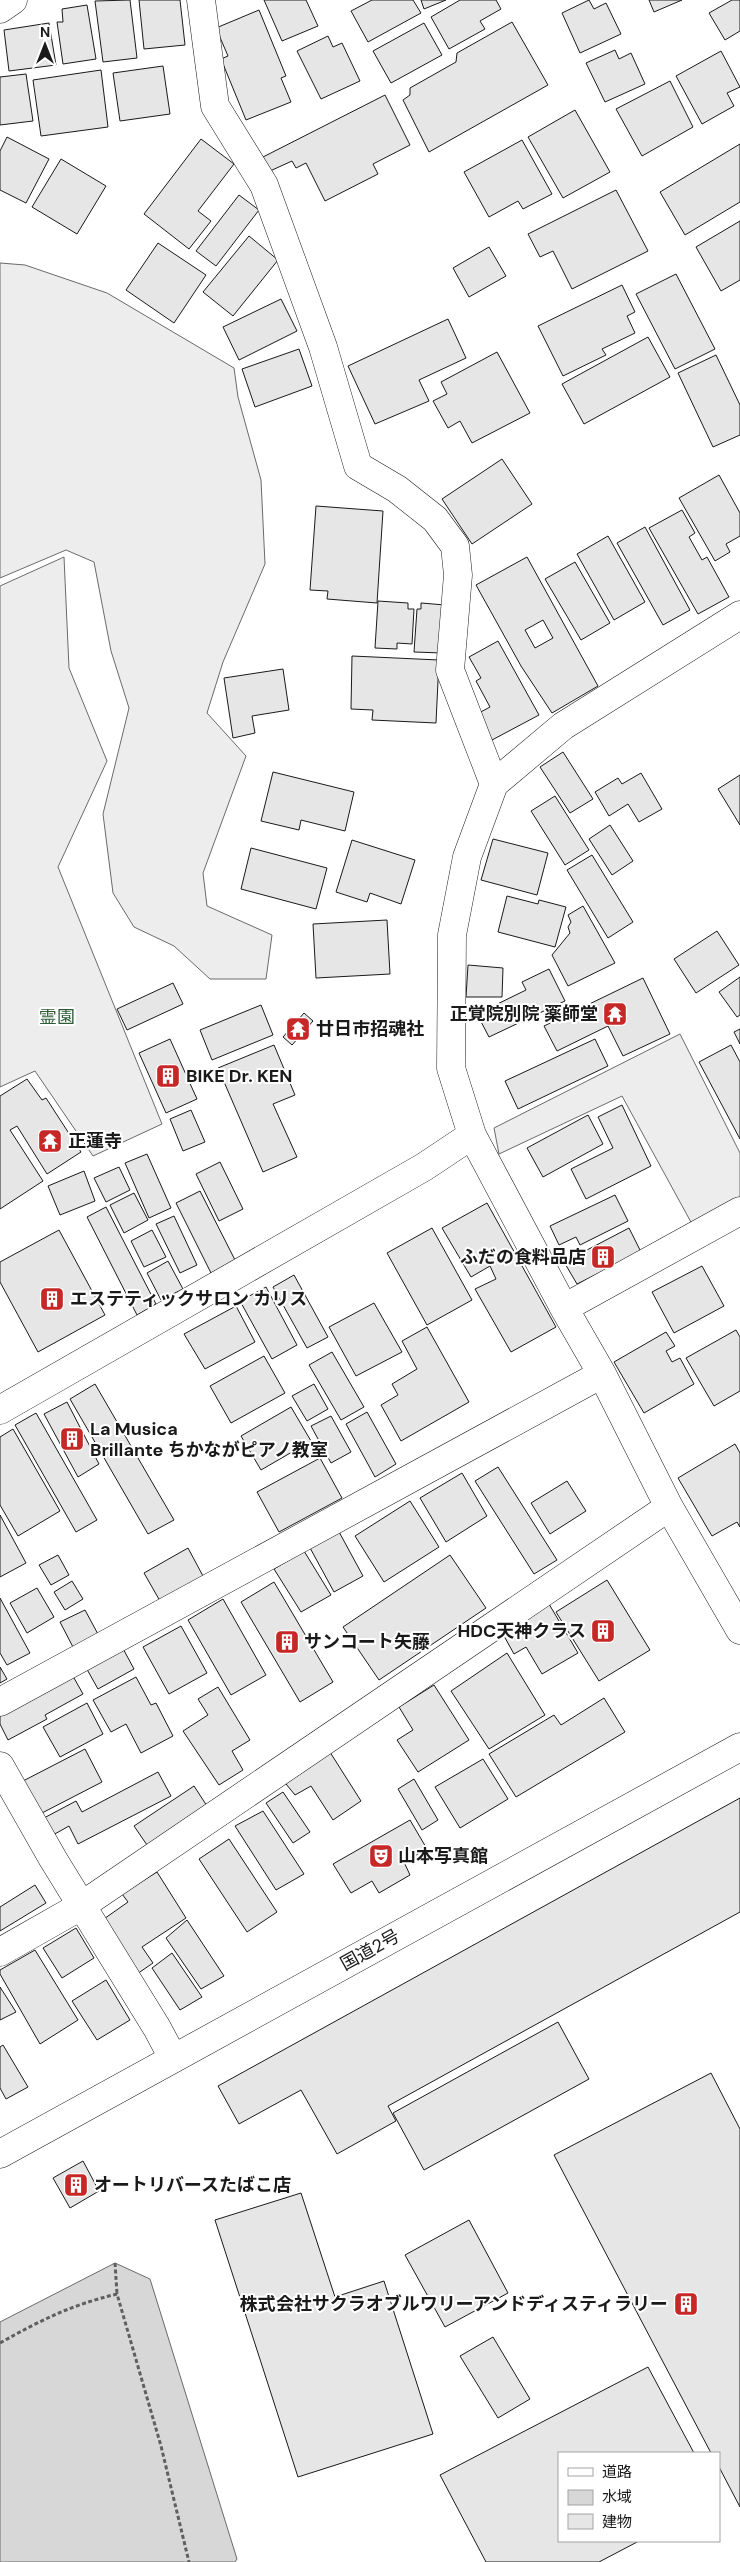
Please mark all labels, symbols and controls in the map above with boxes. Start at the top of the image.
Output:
north arrow [20,20,70,70]
text: N [40,23,50,41]
temple icon: 正覚院別院 薬師堂 [602,1001,628,1027]
place label: 正覚院別院 薬師堂 [450,1002,598,1026]
park label: 霊園 [39,1005,75,1029]
temple icon: 廿日市招魂社 [285,1016,311,1042]
place label: 廿日市招魂社 [316,1017,424,1041]
building icon: BIKE Dr. KEN [155,1063,181,1089]
place label: BIKE Dr. KEN [186,1064,292,1088]
temple icon: 正蓮寺 [37,1128,63,1154]
place label: 正蓮寺 [68,1129,122,1153]
building icon: ふだの食料品店 [590,1244,616,1270]
place label: ふだの食料品店 [460,1245,586,1269]
building icon: エステティックサロン カリス [39,1286,65,1312]
place label: エステティックサロン カリス [70,1287,307,1311]
place label: La Musica Brillante ちかながピアノ教室 [90,1417,328,1462]
building icon: La Musica Brillante ちかながピアノ教室 [59,1426,85,1452]
building icon: HDC天神クラス [590,1618,616,1644]
place label: HDC天神クラス [457,1619,586,1643]
building icon: サンコート矢藤 [274,1629,300,1655]
place label: サンコート矢藤 [304,1630,430,1654]
theatre icon: 山本写真館 [368,1843,394,1869]
place label: 山本写真館 [398,1844,488,1868]
street label: 国道2号 [336,1924,404,1976]
building icon: オートリバースたばこ店 [63,2172,89,2198]
place label: オートリバースたばこ店 [94,2173,291,2197]
building icon: 株式会社サクラオブルワリーアンドディスティラリー [673,2291,699,2317]
place label: 株式会社サクラオブルワリーアンドディスティラリー [240,2292,668,2316]
legend [558,2452,720,2542]
text: 道路 [602,2462,632,2482]
text: 水域 [602,2487,632,2507]
text: 建物 [602,2512,632,2532]

